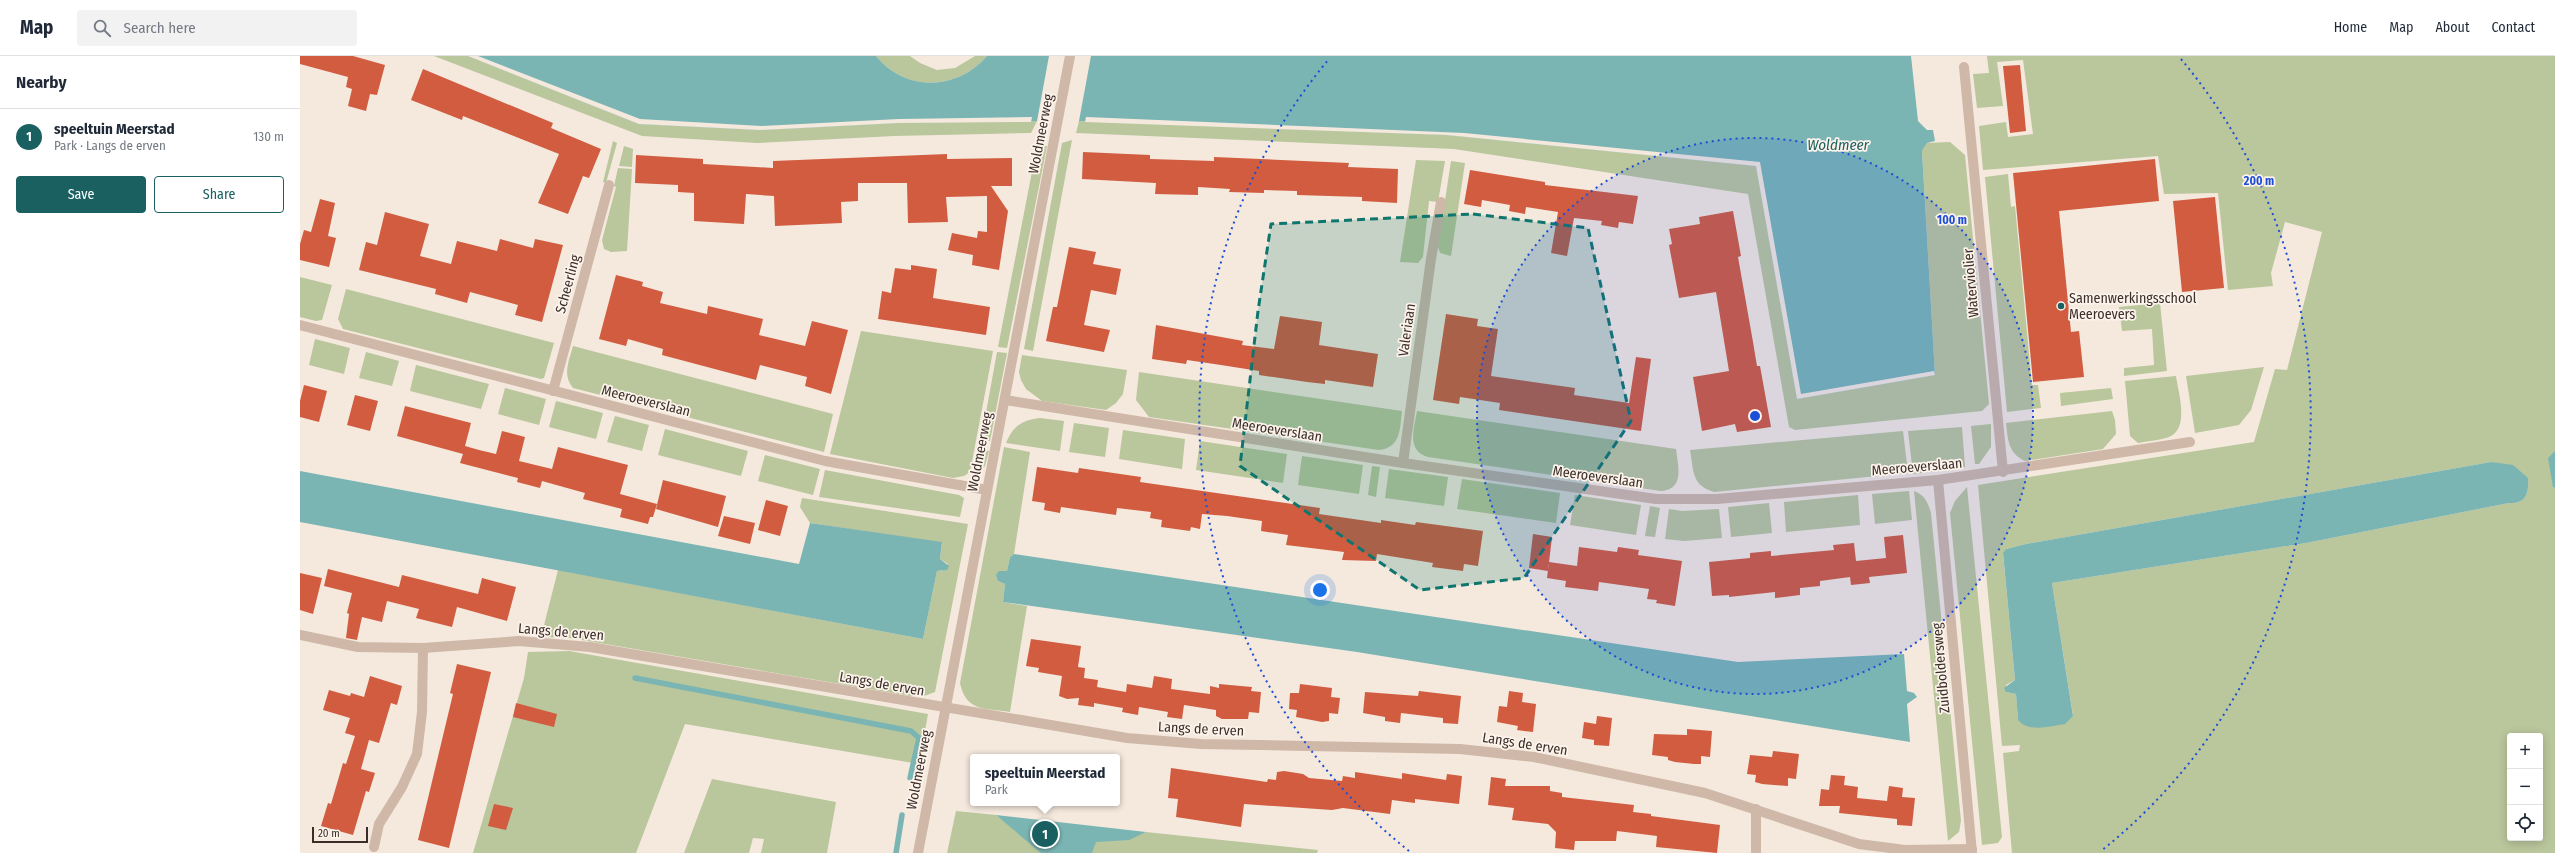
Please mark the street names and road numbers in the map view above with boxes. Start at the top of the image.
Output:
street label: Woldmeerweg [1025,92,1057,175]
street label: Waterviolier [1960,248,1982,318]
street label: Scheerling [552,252,584,315]
street label: Valeriaan [1395,302,1419,358]
street label: Meeroeverslaan [600,382,692,420]
street label: Woldmeerweg [964,410,996,493]
street label: Meeroeverslaan [1231,414,1323,446]
street label: Meeroeverslaan [1871,455,1963,479]
street label: Meeroeverslaan [1552,462,1644,492]
street label: Langs de erven [517,620,605,644]
street label: Zuidboldersweg [1929,622,1953,714]
street label: Langs de erven [838,668,926,700]
street label: Langs de erven [1158,718,1244,740]
street label: Woldmeerweg [903,728,935,811]
street label: Langs de erven [1481,729,1569,759]

